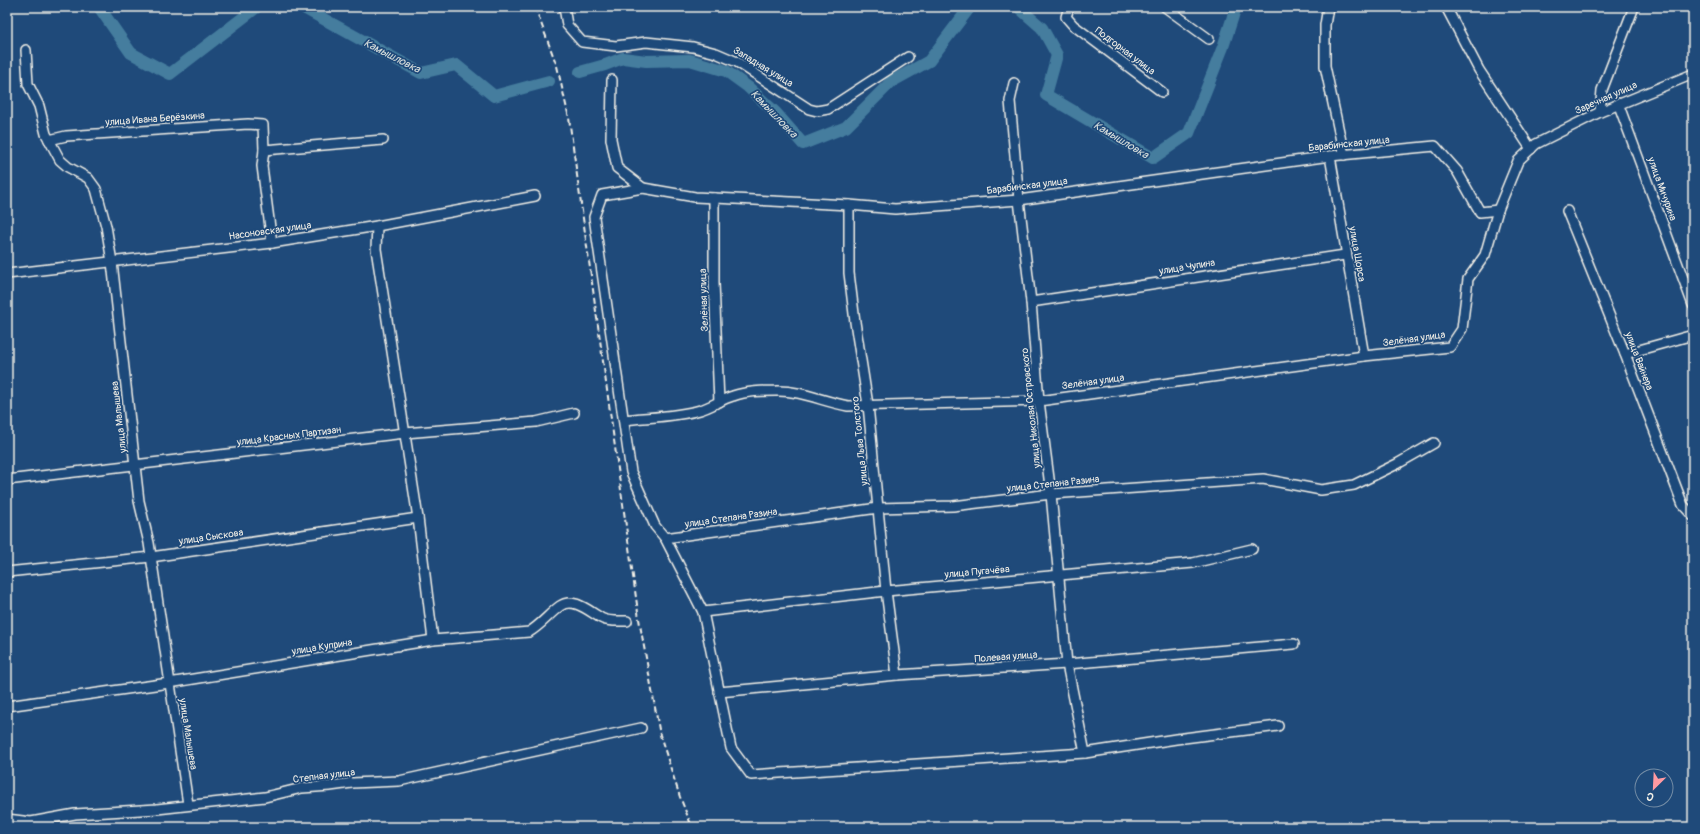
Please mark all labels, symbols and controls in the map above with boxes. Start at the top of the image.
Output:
street label: Подгорная улица [1093,24,1158,78]
water label: Камышловка [362,36,423,76]
street label: Западная улица [731,44,795,90]
street label: Заречная улица [1573,79,1639,117]
water label: Камышловка [748,87,801,141]
street label: улица Ивана Берёзкина [104,110,205,129]
water label: Камышловка [1091,119,1151,162]
street label: Барабинская улица [1308,134,1391,154]
street label: улица Мичурина [1645,155,1679,223]
street label: Барабинская улица [986,175,1069,197]
street label: Насоновская улица [228,219,312,243]
street label: улица Щорса [1346,224,1368,283]
street label: улица Чупина [1157,257,1216,278]
street label: Зелёная улица [697,268,711,332]
street label: Зелёная улица [1382,329,1446,349]
street label: улица Вайнера [1622,329,1656,392]
street label: улица Николая Островского [1019,347,1043,470]
street label: Зелёная улица [1061,372,1125,392]
street label: улица Малышева [109,380,129,455]
street label: улица Льва Толстого [849,395,871,487]
street label: улица Красных Партизан [235,424,342,448]
street label: улица Степана Разина [1005,473,1100,495]
street label: улица Степана Разина [683,506,778,531]
street label: улица Сыскова [177,526,244,548]
street label: улица Пугачёва [943,563,1010,581]
street label: улица Куприна [290,636,353,658]
street label: Полевая улица [974,649,1038,665]
street label: улица Малышева [176,696,200,771]
street label: Степная улица [292,766,356,786]
north arrow [1634,768,1674,808]
text: С [1644,789,1656,804]

